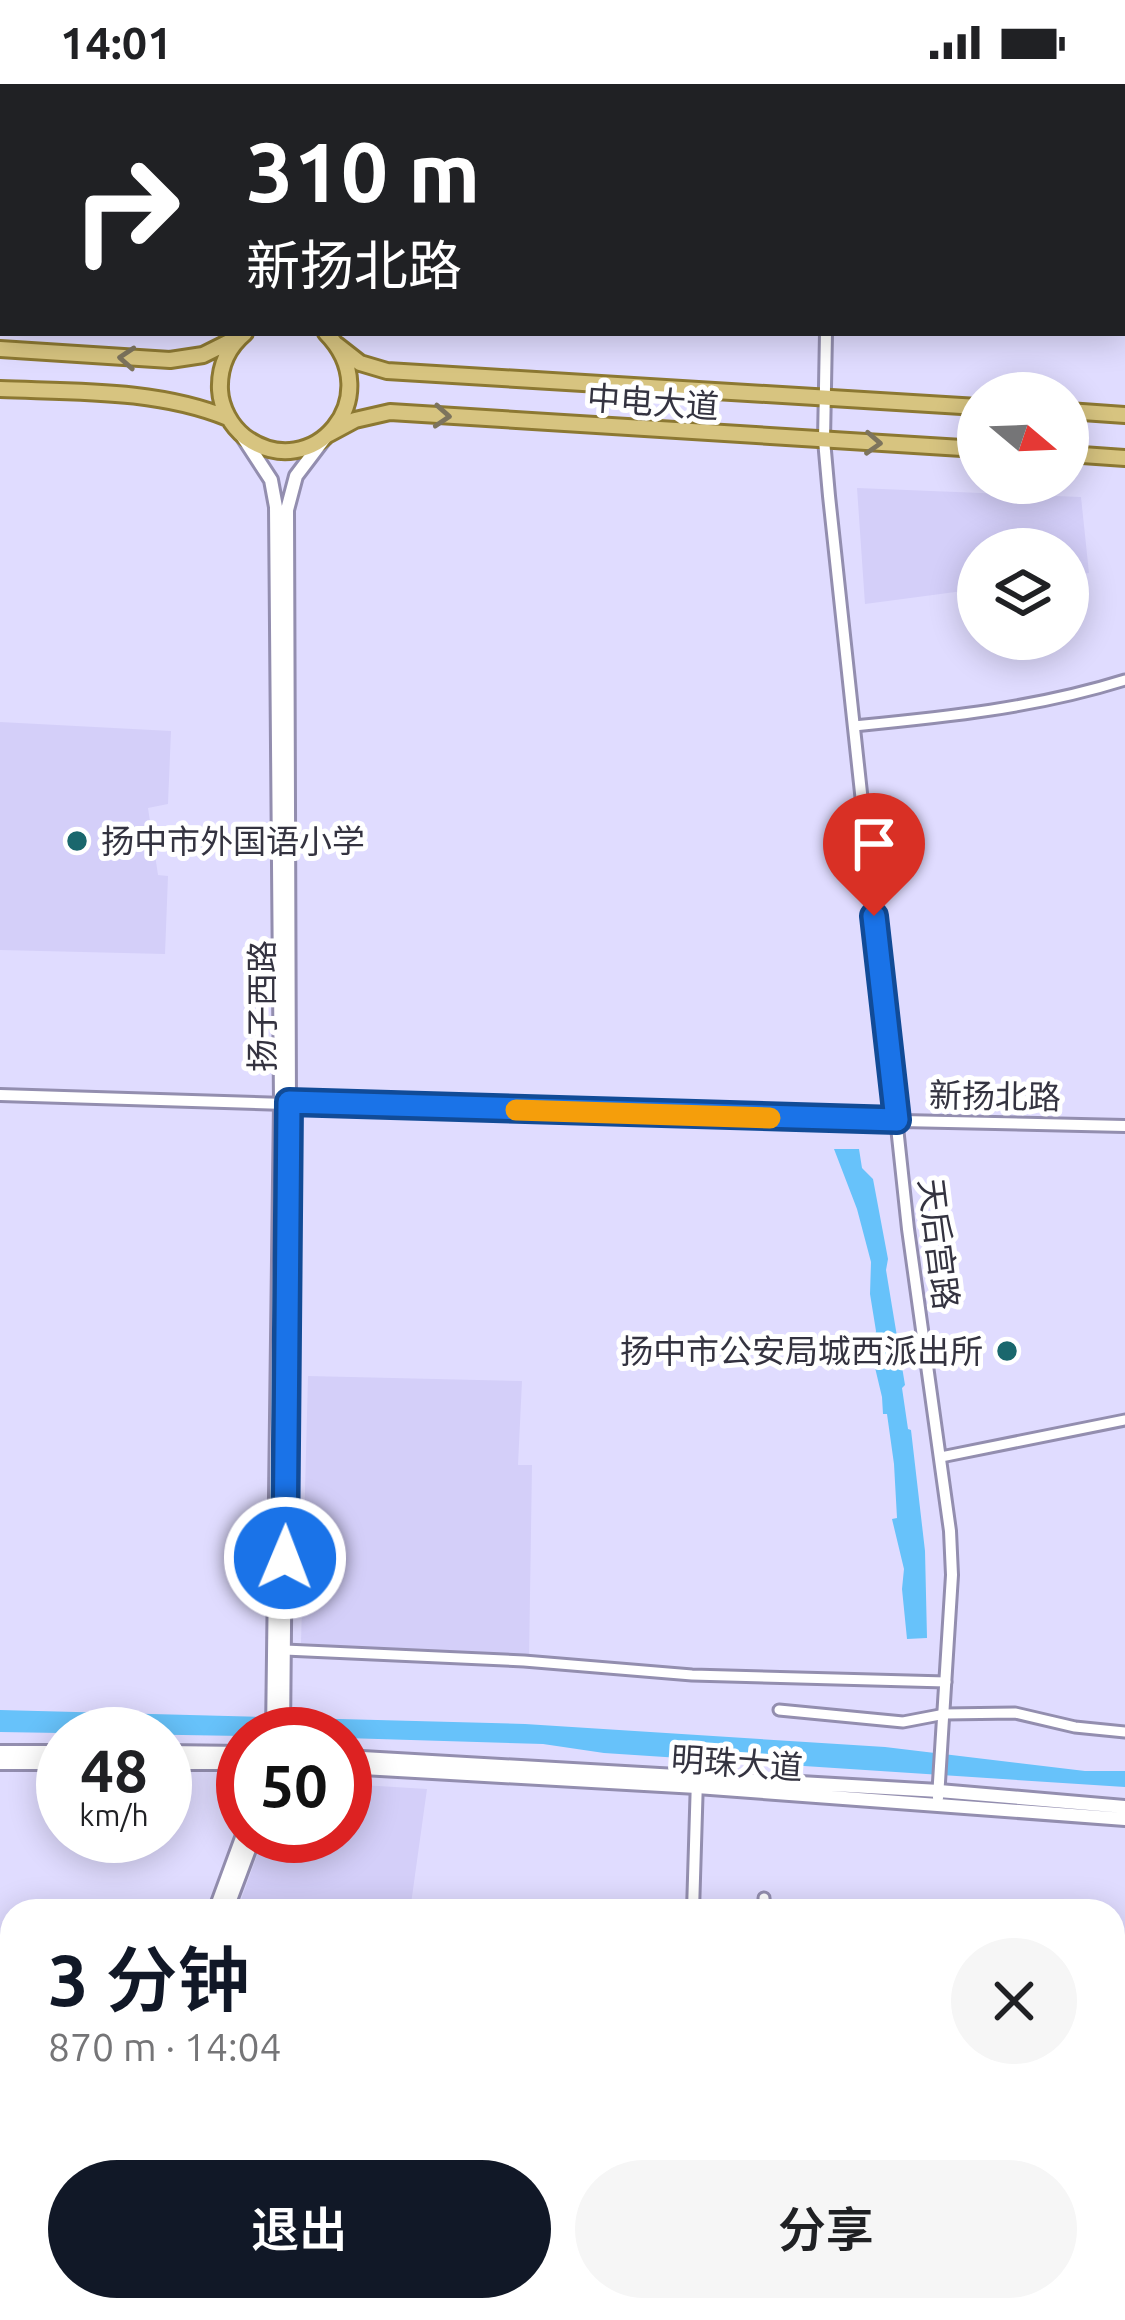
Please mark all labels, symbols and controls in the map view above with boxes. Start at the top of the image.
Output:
text: 14:01 [60,17,173,68]
text: 310 m [246,124,480,218]
icon: right [48,132,204,288]
text: 新扬北路 [246,235,462,295]
one-way arrow [117,345,136,371]
north arrow [957,372,1089,504]
map controls [957,372,1089,660]
street label: 中电大道 [586,378,720,425]
one-way arrow [433,402,452,428]
one-way arrow [864,430,883,456]
button: layers [957,528,1089,660]
pin [823,793,925,916]
icon: arrive [841,811,907,877]
place label: 扬中市外国语小学 [101,822,365,859]
marker: 扬中市外国语小学 [64,828,90,854]
street label: 扬子西路 [243,940,280,1072]
street label: 新扬北路 [929,1076,1061,1115]
street label: 天后宫路 [913,1176,966,1312]
place label: 扬中市公安局城西派出所 [620,1332,983,1369]
marker: 扬中市公安局城西派出所 [994,1338,1020,1364]
position arrow [222,1495,348,1621]
speed limit sign: 50 [216,1707,372,1863]
text: 48 [80,1736,148,1803]
street label: 明珠大道 [670,1739,804,1786]
text: km/h [79,1798,149,1832]
button: close [951,1938,1077,2064]
text: 3 分钟 [48,1939,250,2020]
text: 870 m · 14:04 [48,2025,282,2068]
button: 退出 [48,2160,551,2298]
button: 分享 [575,2160,1077,2298]

